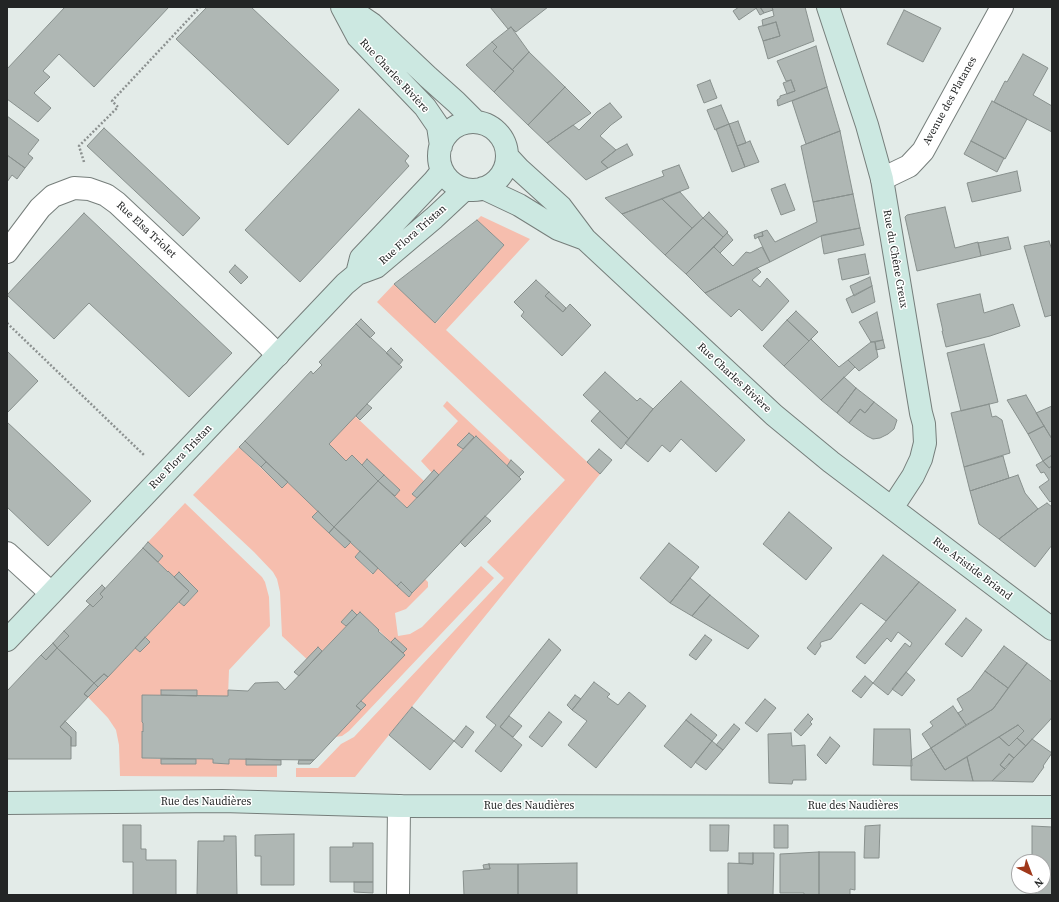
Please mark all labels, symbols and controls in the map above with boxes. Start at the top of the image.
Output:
street label: Rue Charles Rivière [356,36,432,116]
street label: Avenue des Platanes [920,54,980,148]
street label: Rue Elsa Triolet [113,199,179,261]
street label: Rue Flora Tristan [377,202,449,268]
street label: Rue du Chêne Creux [880,209,910,309]
street label: Rue Charles Rivière [694,340,774,416]
street label: Rue Flora Tristan [147,422,215,492]
street label: Rue Aristide Briand [930,535,1014,603]
street label: Rue des Naudières [161,795,251,809]
street label: Rue des Naudières [484,799,574,813]
street label: Rue des Naudières [808,799,898,813]
north arrow [1011,854,1051,894]
text: N [1031,874,1047,891]

